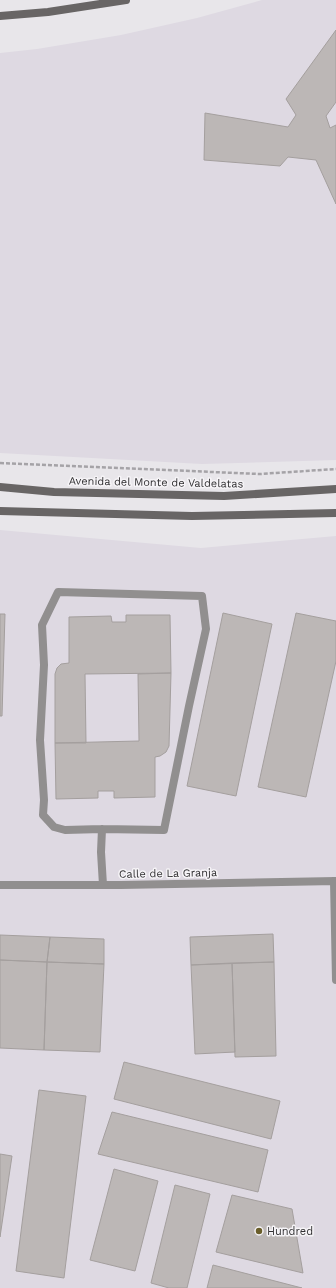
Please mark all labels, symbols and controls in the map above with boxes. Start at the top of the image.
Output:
street label: Avenida del Monte de Valdelatas [69,474,244,491]
street label: Calle de La Granja [119,866,217,881]
place label: Hundred [267,1225,313,1238]
marker: Hundred [254,1226,264,1236]

